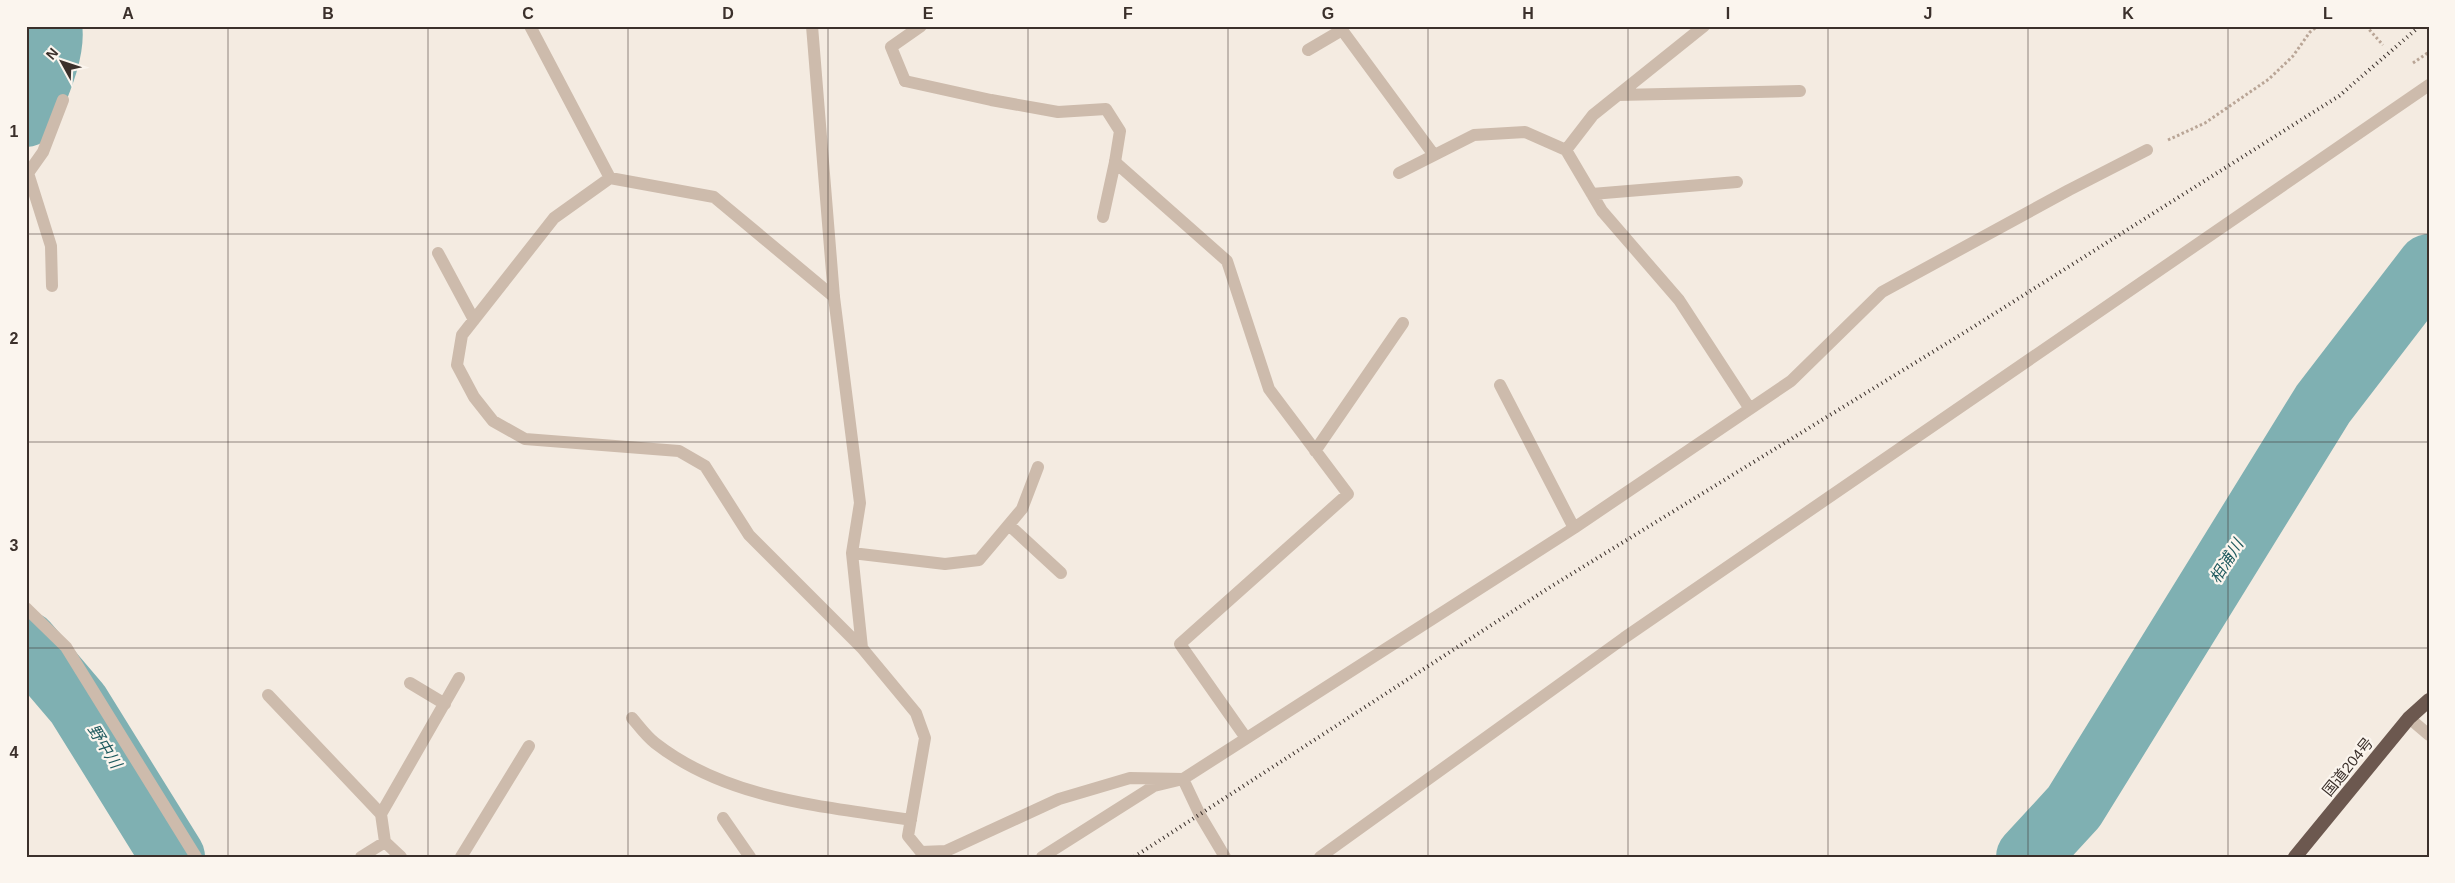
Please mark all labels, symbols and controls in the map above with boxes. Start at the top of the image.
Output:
text: A [122,5,134,22]
text: B [322,5,334,22]
text: C [522,5,534,22]
text: D [722,5,734,22]
text: E [923,5,934,22]
text: F [1123,5,1133,22]
text: G [1322,5,1334,22]
text: H [1522,5,1534,22]
text: I [1726,5,1730,22]
text: J [1924,5,1932,22]
text: K [2122,5,2134,22]
text: L [2323,5,2333,22]
north arrow [38,38,88,88]
text: N [43,45,61,63]
text: 1 [10,123,19,140]
text: 2 [10,330,19,347]
water label: 相浦川 [2206,535,2247,586]
text: 3 [10,537,19,554]
water label: 野中川 [85,721,126,773]
street label: 国道204号 [2319,734,2376,799]
text: 4 [10,744,19,761]

